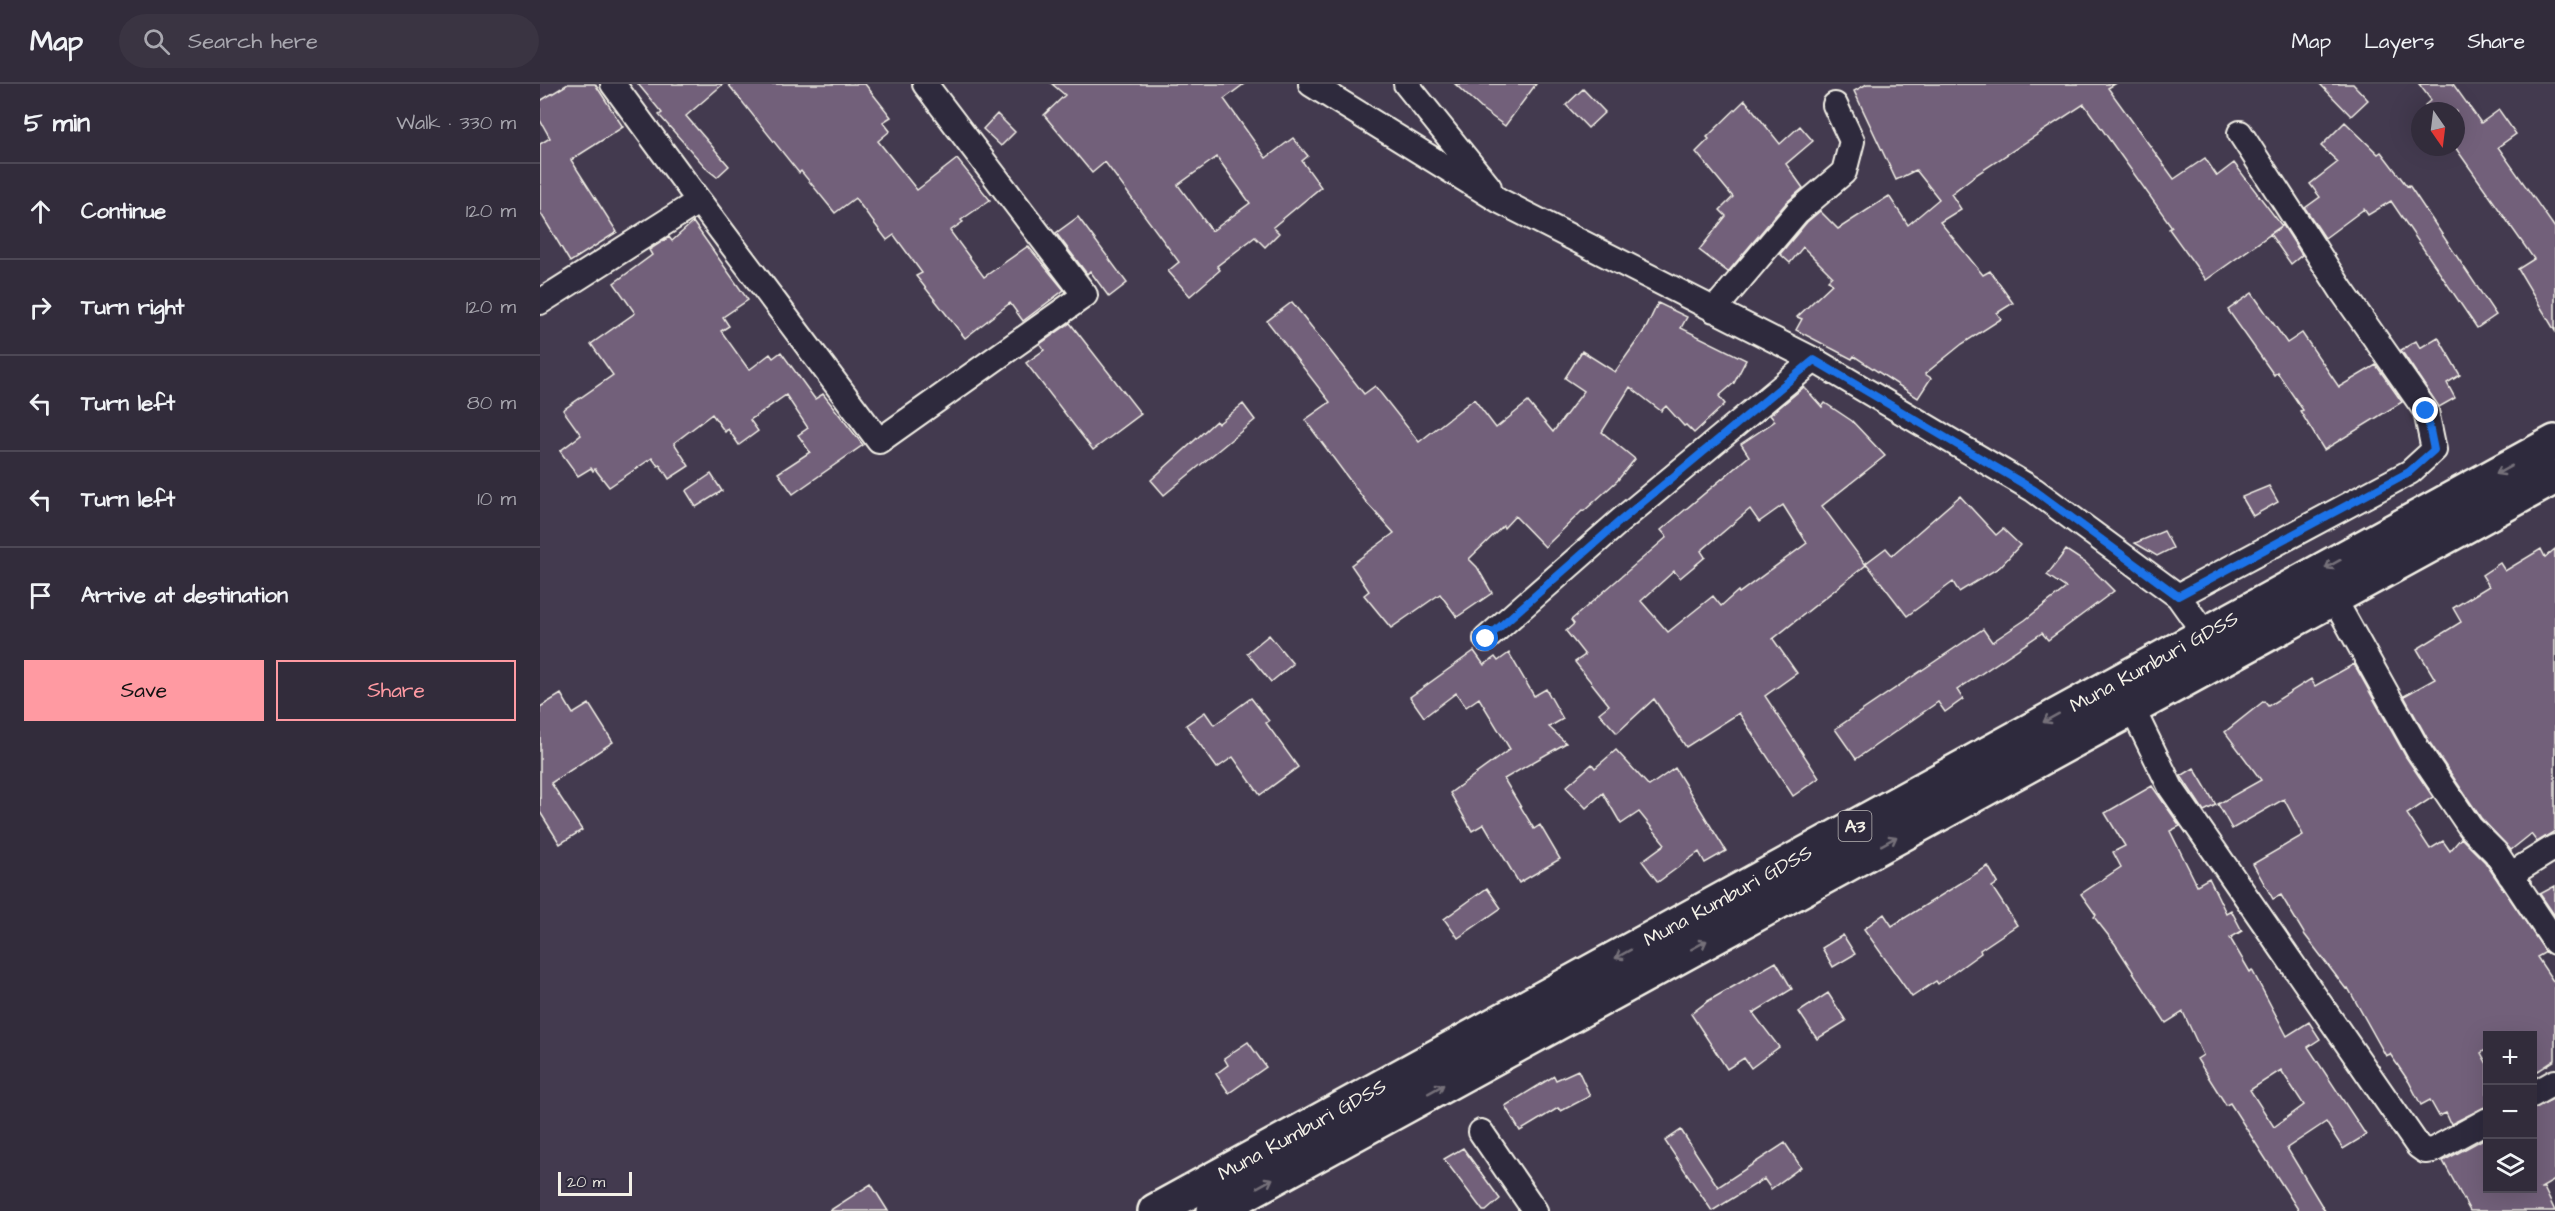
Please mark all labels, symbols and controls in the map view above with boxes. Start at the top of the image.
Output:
search box [119,14,539,68]
text: Map [30,22,83,61]
icon: search [140,25,173,58]
text: Search here [188,26,318,57]
text: Map [2291,27,2331,56]
text: Layers [2364,27,2434,56]
text: Share [2467,27,2525,56]
north arrow [2411,102,2465,156]
text: 5 min [24,105,90,141]
text: Walk · 330 m [396,109,516,137]
icon: ahead [24,195,57,228]
text: Continue [81,196,166,227]
text: 120 m [466,197,516,225]
icon: right [24,291,57,324]
text: Turn right [81,292,184,323]
text: 120 m [466,293,516,321]
icon: left [24,387,57,420]
text: Turn left [81,388,175,419]
text: 80 m [467,389,516,417]
route end [2412,397,2438,423]
one-way arrow [2496,464,2513,476]
icon: left [24,483,57,516]
text: Turn left [81,484,175,515]
text: 10 m [477,485,516,513]
one-way arrow [2325,558,2342,570]
icon: arrive [24,579,57,612]
text: Arrive at destination [81,580,288,611]
street label: Muna Kumburi GDSS [2065,604,2244,720]
route start [1472,625,1498,651]
button: Save [24,660,264,721]
button: Share [276,660,516,721]
one-way arrow [2043,713,2061,724]
road number: A3 [1838,811,1872,841]
one-way arrow [1879,835,1897,846]
street label: Muna Kumburi GDSS [1639,838,1818,954]
one-way arrow [1690,939,1707,951]
one-way arrow [1615,948,1632,960]
map controls [2483,1031,2537,1193]
button: + [2483,1031,2537,1085]
street label: Muna Kumburi GDSS [1213,1072,1392,1188]
one-way arrow [1427,1083,1444,1095]
button: − [2483,1085,2537,1139]
button: layers [2483,1139,2537,1193]
scale bar [558,1169,632,1196]
text: 20 m [567,1171,605,1193]
one-way arrow [1256,1177,1273,1189]

